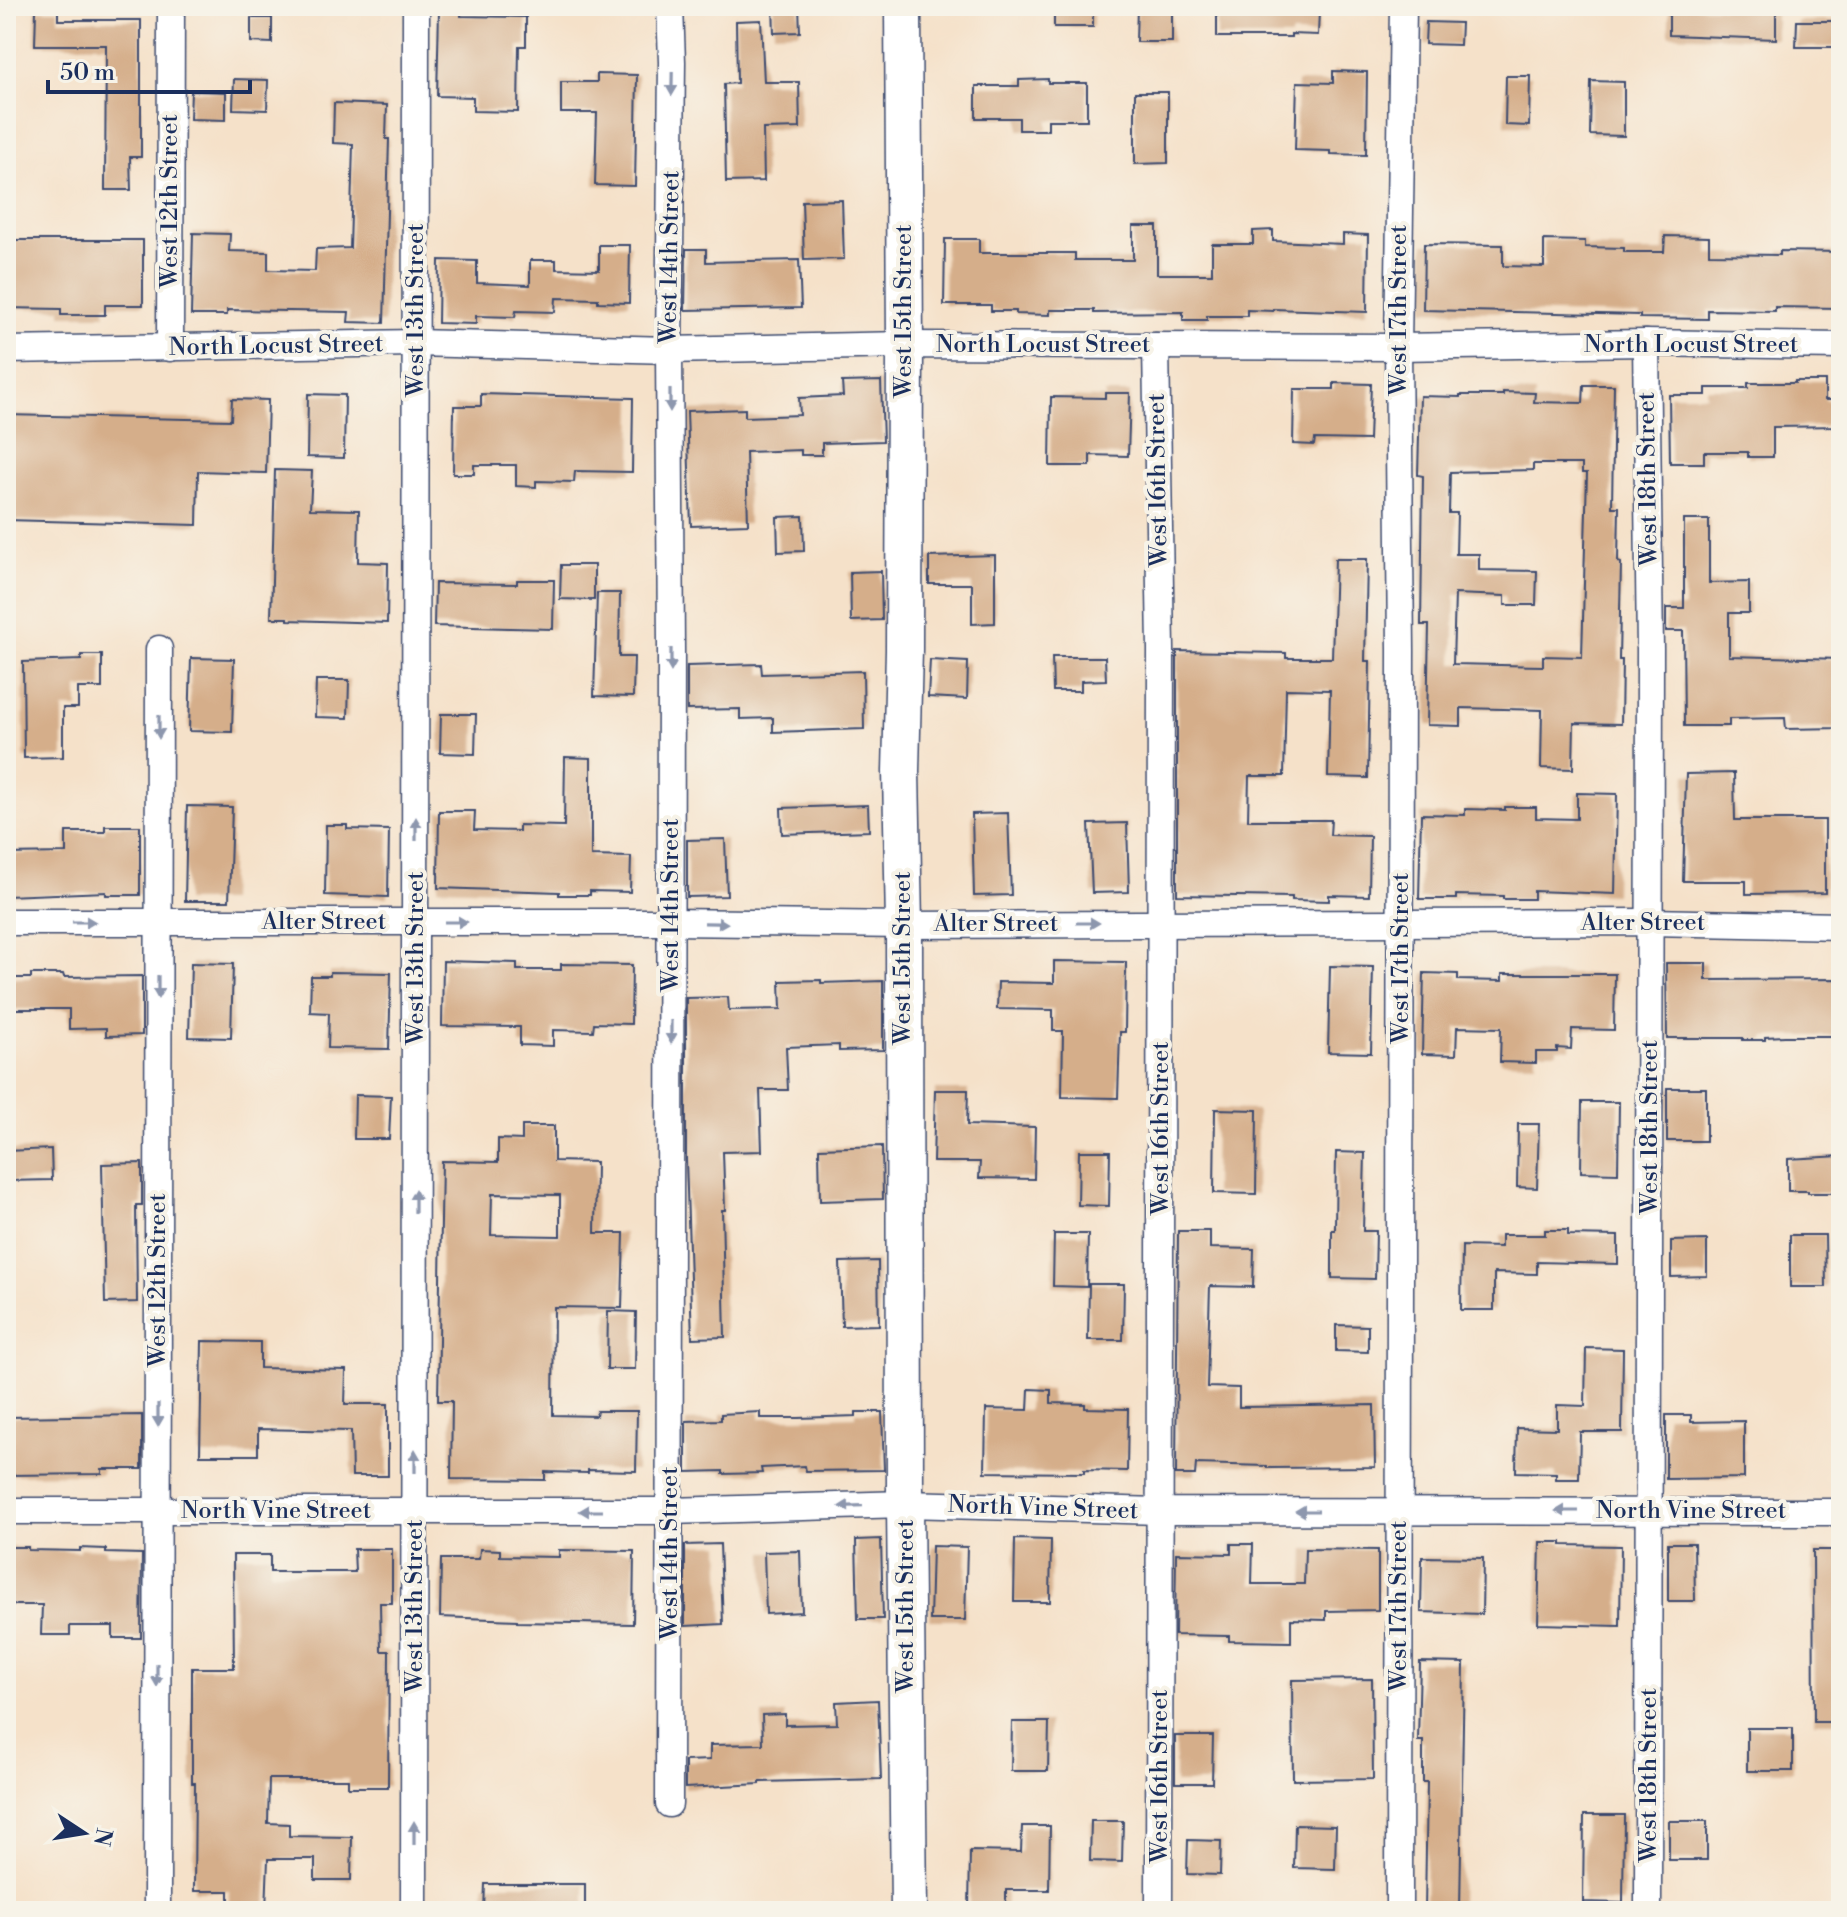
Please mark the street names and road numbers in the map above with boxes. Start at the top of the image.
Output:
street label: West 12th Street [155,113,185,289]
street label: West 14th Street [653,170,687,345]
street label: West 13th Street [401,223,431,398]
street label: West 15th Street [889,224,919,399]
street label: West 17th Street [1384,224,1414,396]
street label: North Locust Street [168,329,384,363]
street label: North Locust Street [936,330,1151,360]
street label: North Locust Street [1584,330,1799,360]
street label: West 18th Street [1631,391,1665,567]
street label: West 16th Street [1141,392,1175,568]
street label: West 14th Street [656,818,686,993]
street label: West 13th Street [401,871,431,1046]
street label: West 15th Street [888,871,918,1046]
street label: West 17th Street [1386,872,1416,1044]
street label: Alter Street [261,907,387,937]
street label: Alter Street [1580,908,1706,938]
street label: Alter Street [933,909,1059,939]
street label: West 18th Street [1635,1039,1665,1215]
street label: West 16th Street [1146,1041,1176,1216]
street label: West 12th Street [143,1192,173,1368]
street label: West 14th Street [655,1466,685,1641]
street label: North Vine Street [947,1490,1139,1526]
street label: North Vine Street [181,1496,372,1526]
street label: North Vine Street [1596,1496,1787,1526]
street label: West 13th Street [400,1519,430,1694]
street label: West 15th Street [891,1519,921,1694]
street label: West 17th Street [1384,1520,1414,1692]
street label: West 18th Street [1634,1687,1664,1863]
street label: West 16th Street [1145,1689,1175,1864]

